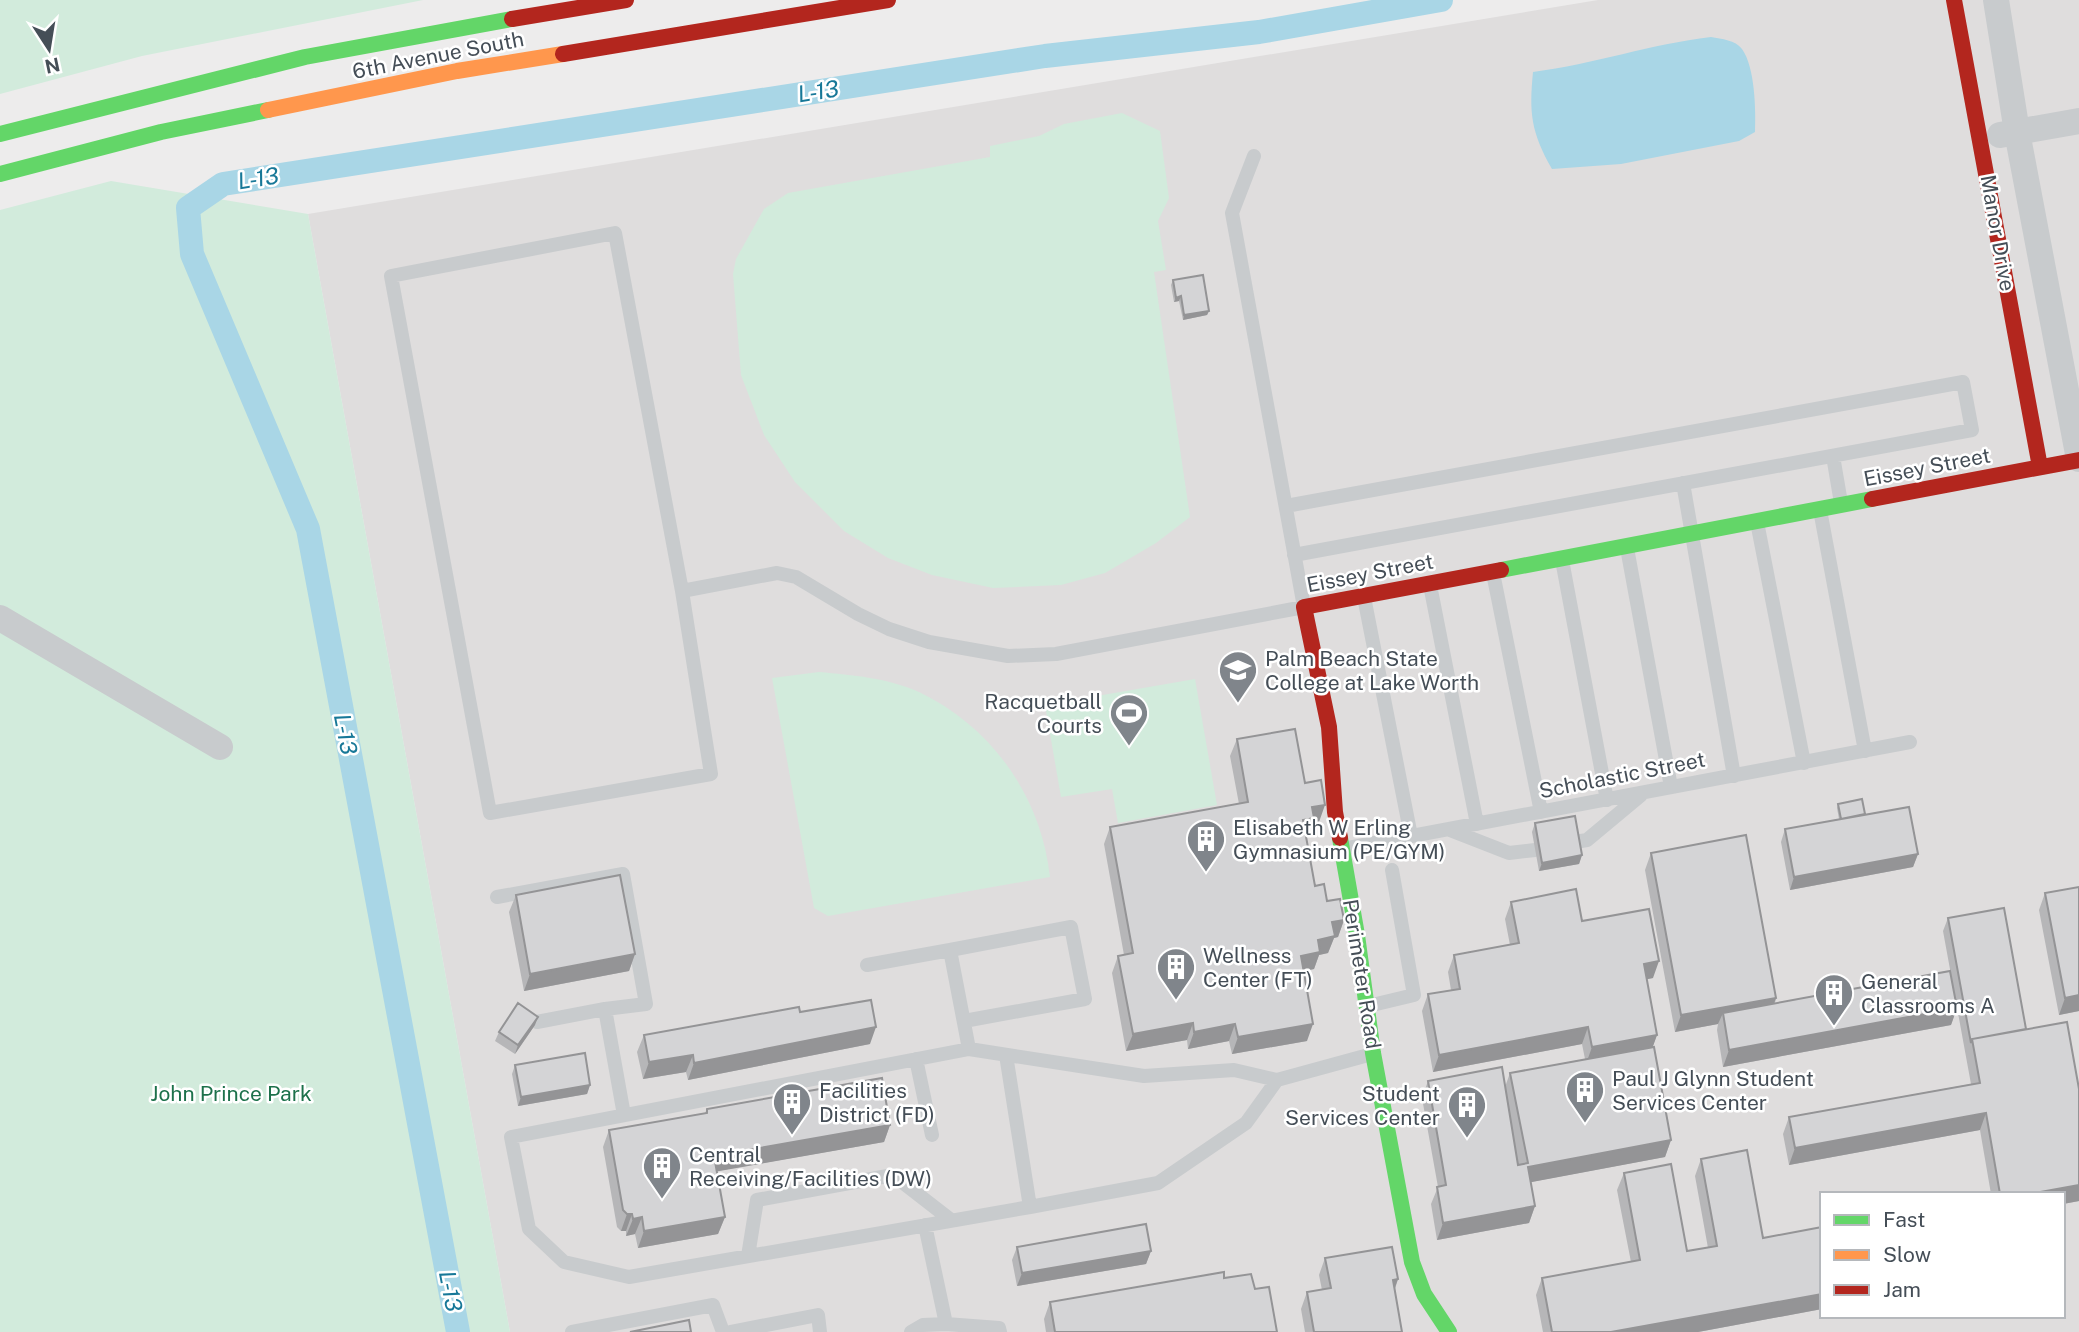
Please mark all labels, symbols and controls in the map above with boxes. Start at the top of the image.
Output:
north arrow [14,14,84,84]
street label: 6th Avenue South [350,26,526,84]
text: N [43,53,62,78]
water label: L-13 [796,74,841,108]
water label: L-13 [236,161,281,195]
street label: Manor Drive [1975,173,2021,293]
street label: Eissey Street [1862,442,1992,492]
street label: Eissey Street [1305,548,1435,598]
place label: Palm Beach State College at Lake Worth [1265,646,1479,695]
school or university icon: Palm Beach State College at Lake Worth [1217,649,1259,704]
place label: Racquetball Courts [984,689,1102,738]
sports icon: Racquetball Courts [1108,692,1150,747]
water label: L-13 [329,711,363,757]
street label: Scholastic Street [1537,747,1707,803]
place label: Elisabeth W Erling Gymnasium (PE/GYM) [1233,815,1445,864]
building icon: Elisabeth W Erling Gymnasium (PE/GYM) [1185,818,1227,873]
street label: Perimeter Road [1338,897,1386,1051]
place label: Wellness Center (FT) [1203,943,1313,992]
building icon: Wellness Center (FT) [1155,946,1197,1001]
place label: General Classrooms A [1861,969,1995,1018]
building icon: General Classrooms A [1813,972,1855,1027]
place label: Paul J Glynn Student Services Center [1612,1066,1814,1115]
building icon: Paul J Glynn Student Services Center [1564,1069,1606,1124]
place label: Facilities District (FD) [819,1078,935,1127]
park label: John Prince Park [150,1081,312,1106]
building icon: Facilities District (FD) [771,1081,813,1136]
place label: Student Services Center [1285,1081,1440,1130]
building icon: Student Services Center [1446,1084,1488,1139]
place label: Central Receiving/Facilities (DW) [689,1142,932,1191]
building icon: Central Receiving/Facilities (DW) [641,1145,683,1200]
legend [1820,1192,2065,1318]
text: Fast [1883,1207,1925,1232]
text: Slow [1883,1242,1931,1267]
water label: L-13 [434,1268,468,1314]
text: Jam [1883,1277,1921,1302]

